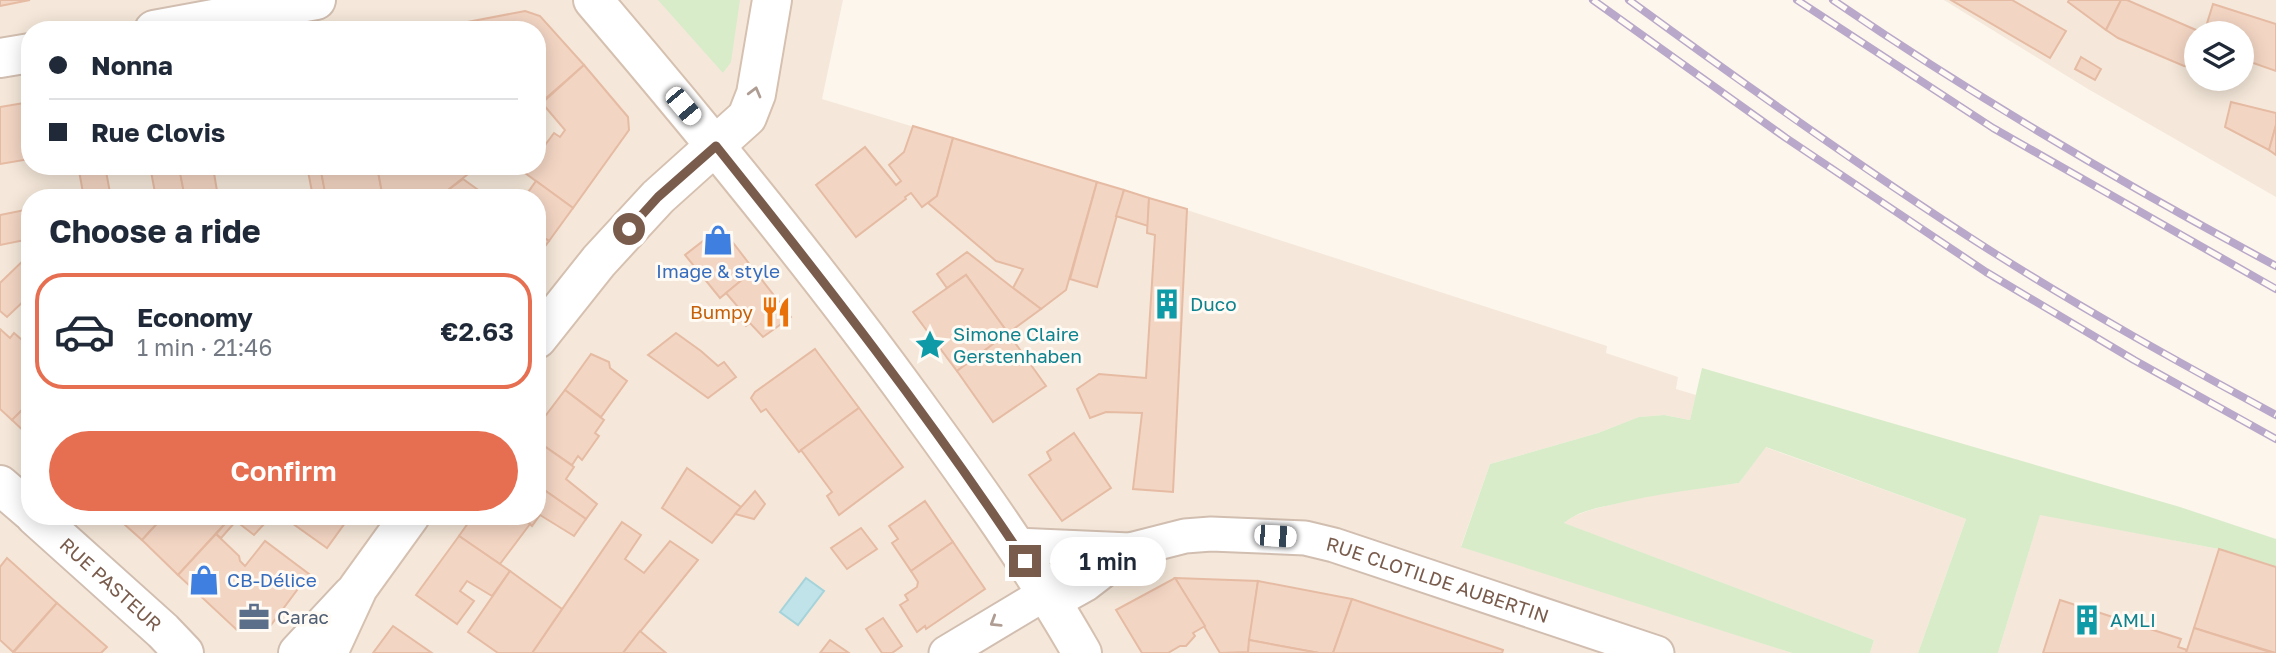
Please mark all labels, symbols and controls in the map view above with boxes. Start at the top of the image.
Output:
map controls [2184,21,2254,91]
button: layers [2184,21,2254,91]
text: Nonna [91,50,173,81]
car [662,83,705,129]
one-way arrow [747,87,762,99]
text: Rue Clovis [91,117,225,148]
text: Choose a ride [49,212,261,250]
route start [613,213,645,245]
shop icon: Image & style [701,223,735,257]
place label: Image & style [656,259,780,282]
building icon: Duco [1150,287,1184,321]
place label: Duco [1190,292,1237,315]
restaurant icon: Bumpy [759,295,793,329]
icon: car [53,300,116,363]
place label: Bumpy [690,300,753,323]
text: Economy [137,302,253,333]
text: €2.63 [441,316,514,347]
place label: Simone Claire Gerstenhaben [953,322,1082,367]
place icon: Simone Claire Gerstenhaben [913,328,947,362]
text: 1 min · 21:46 [137,333,272,361]
button: Confirm [49,431,518,511]
car [1254,524,1297,548]
street label: RUE PASTEUR [56,532,167,635]
street label: RUE CLOTILDE AUBERTIN [1324,532,1552,627]
callout: 1 min [1050,536,1165,586]
route end [1009,545,1041,577]
text: 1 min [1079,547,1137,575]
shop icon: CB-Délice [187,563,221,597]
place label: CB-Délice [227,568,317,591]
office icon: Carac [237,600,271,634]
building icon: AMLI [2070,603,2104,637]
place label: Carac [277,605,329,628]
place label: AMLI [2110,608,2156,631]
one-way arrow [990,614,1003,627]

